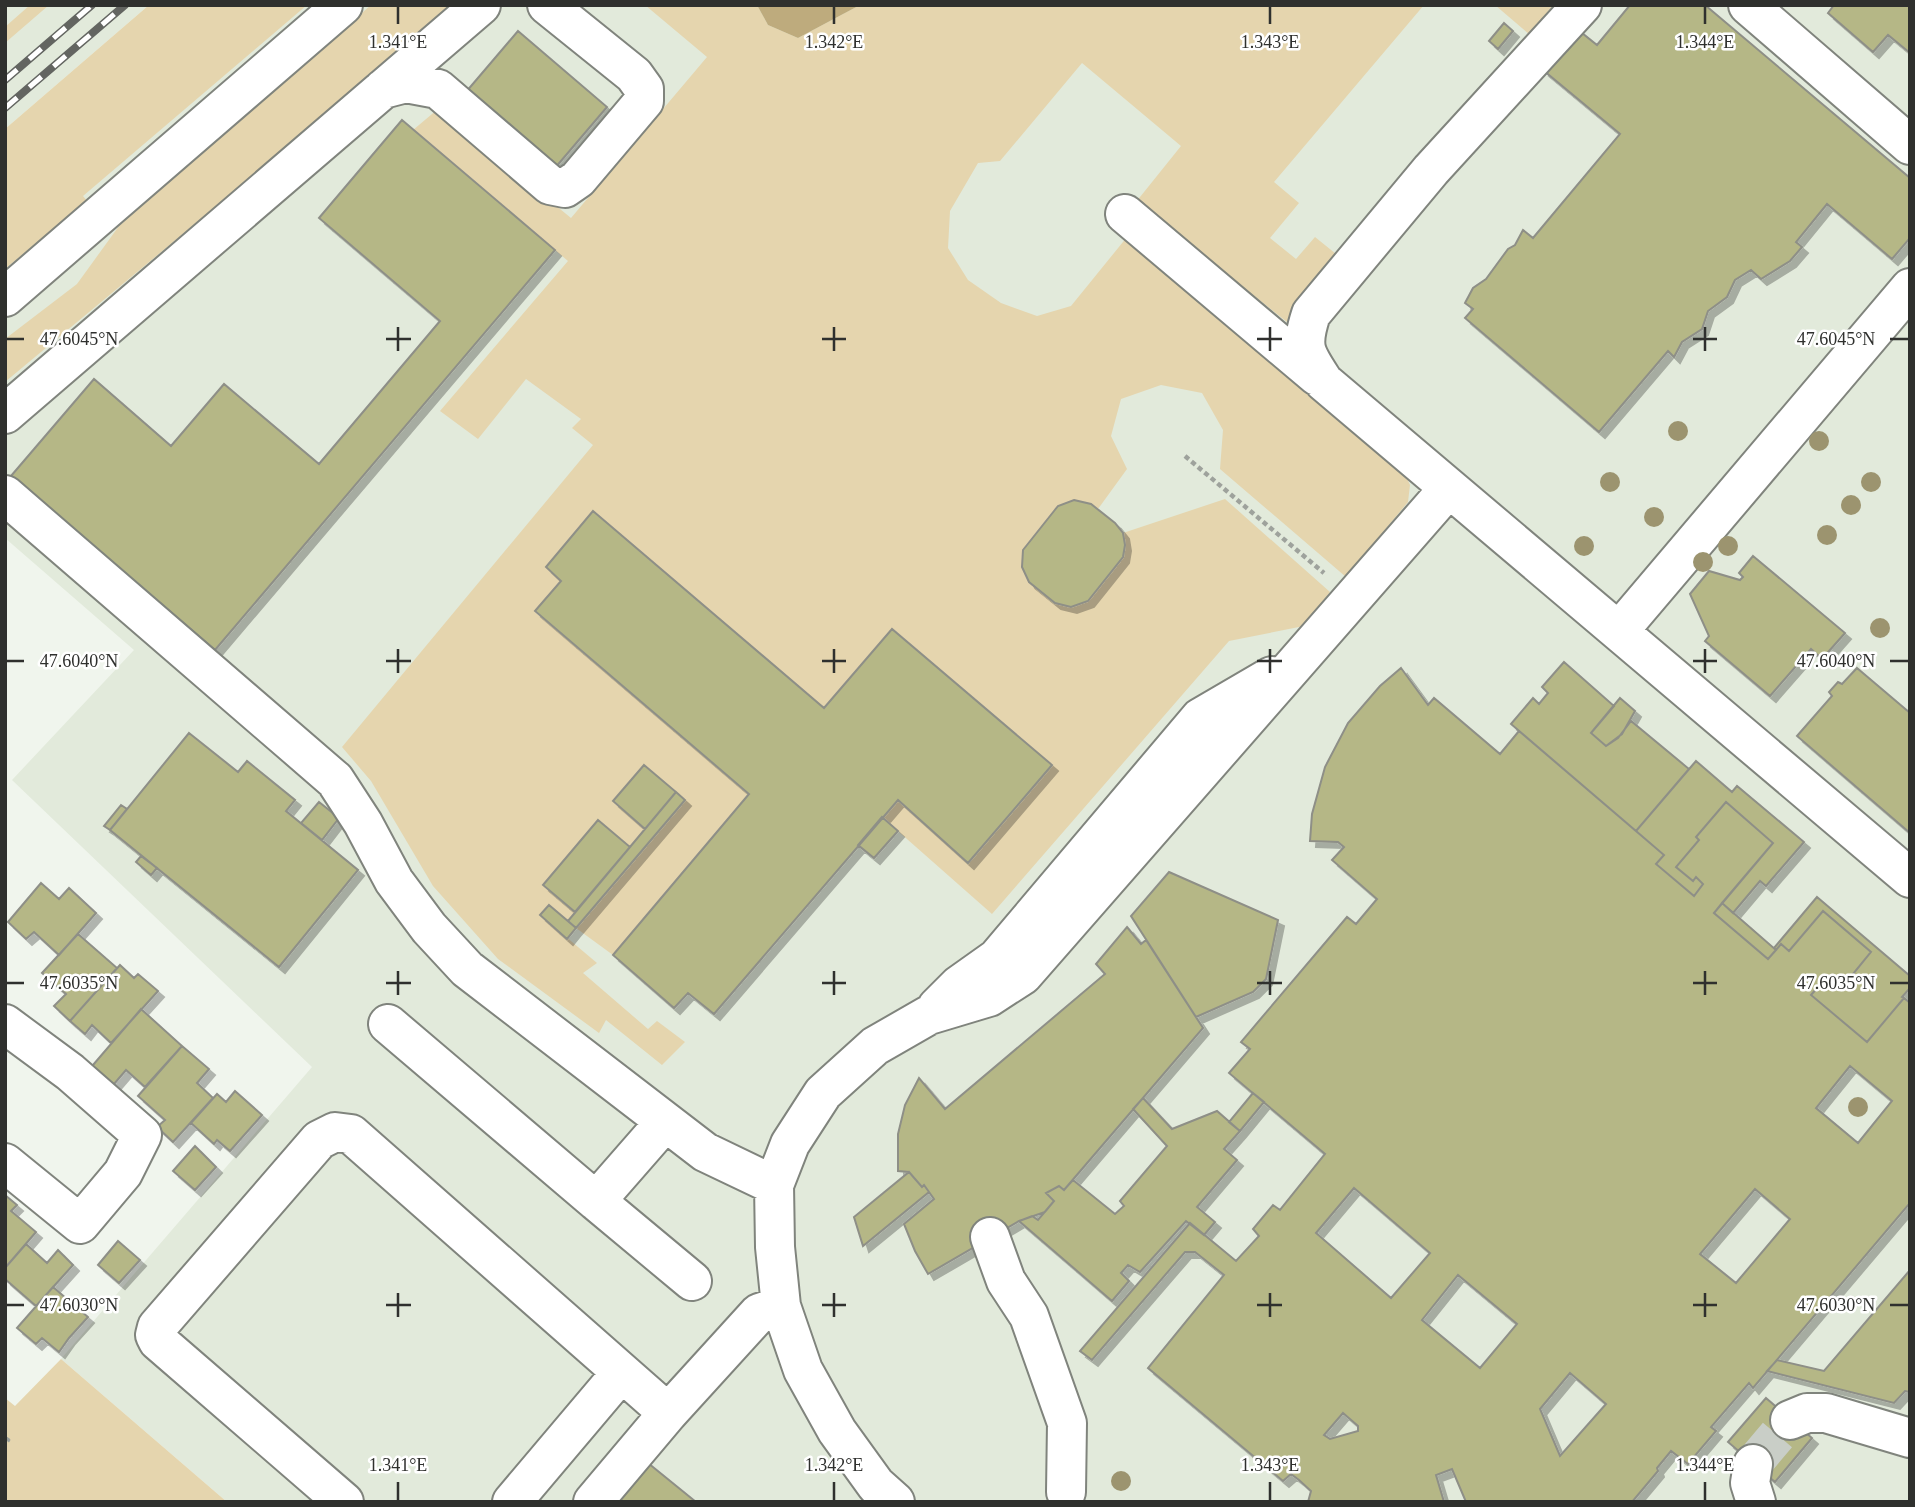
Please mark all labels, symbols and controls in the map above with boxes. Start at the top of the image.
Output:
text: 1.341°E [369,32,427,52]
text: 1.342°E [805,32,863,52]
text: 1.343°E [1241,32,1299,52]
text: 1.344°E [1676,32,1734,52]
text: 47.6045°N [40,329,118,349]
text: 47.6045°N [1797,329,1875,349]
text: 47.6040°N [40,651,118,671]
text: 47.6040°N [1797,651,1875,671]
text: 47.6035°N [40,973,118,993]
text: 47.6035°N [1797,973,1875,993]
text: 47.6030°N [40,1295,118,1315]
text: 47.6030°N [1797,1295,1875,1315]
text: 1.341°E [369,1455,427,1475]
text: 1.342°E [805,1455,863,1475]
text: 1.343°E [1241,1455,1299,1475]
text: 1.344°E [1676,1455,1734,1475]

